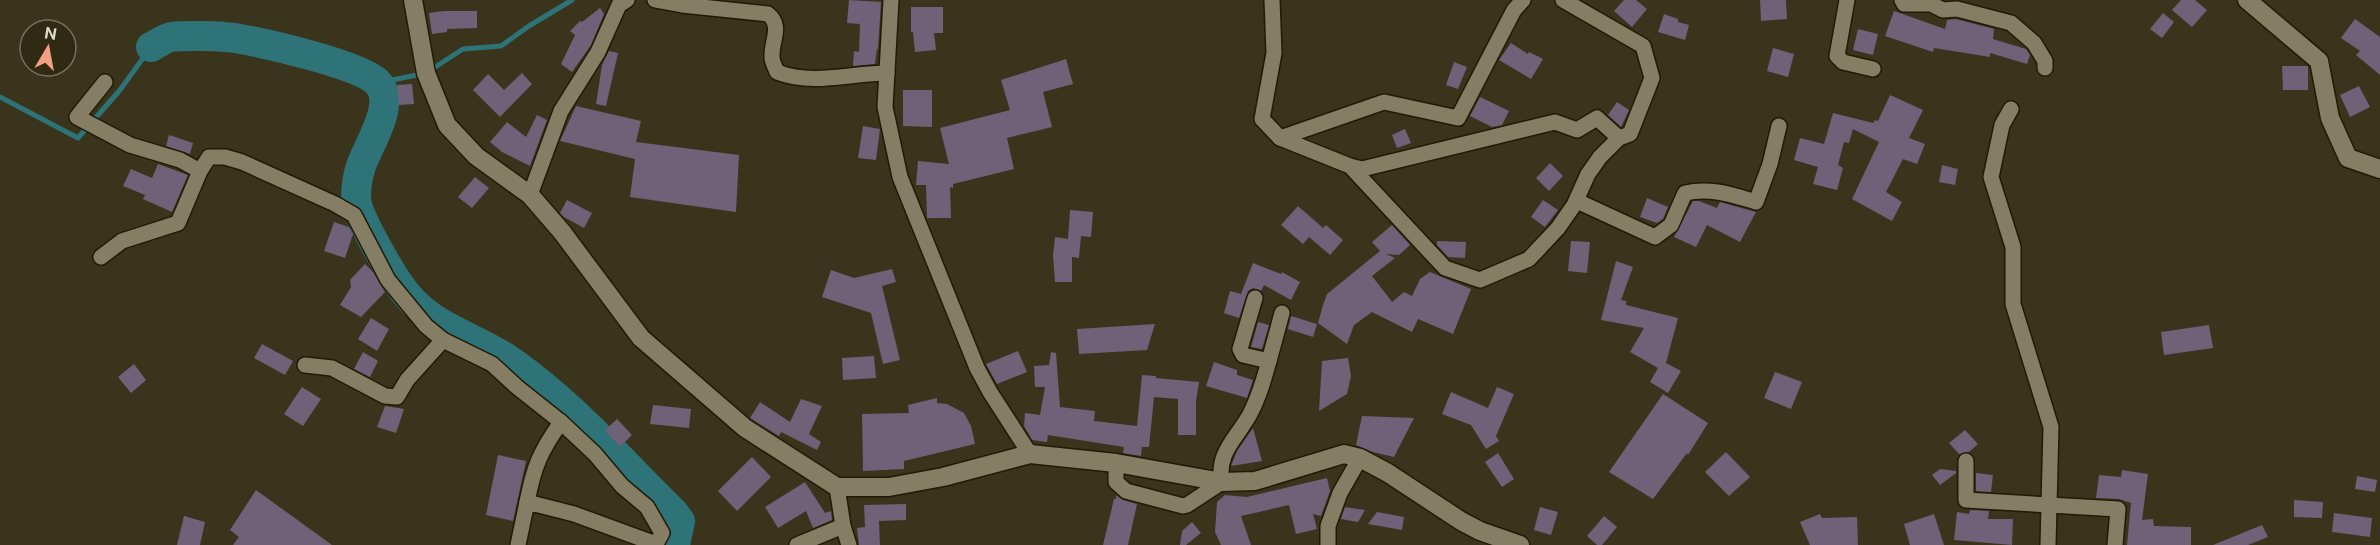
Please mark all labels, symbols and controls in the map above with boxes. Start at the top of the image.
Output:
north arrow [18,18,78,78]
text: N [43,23,58,44]

